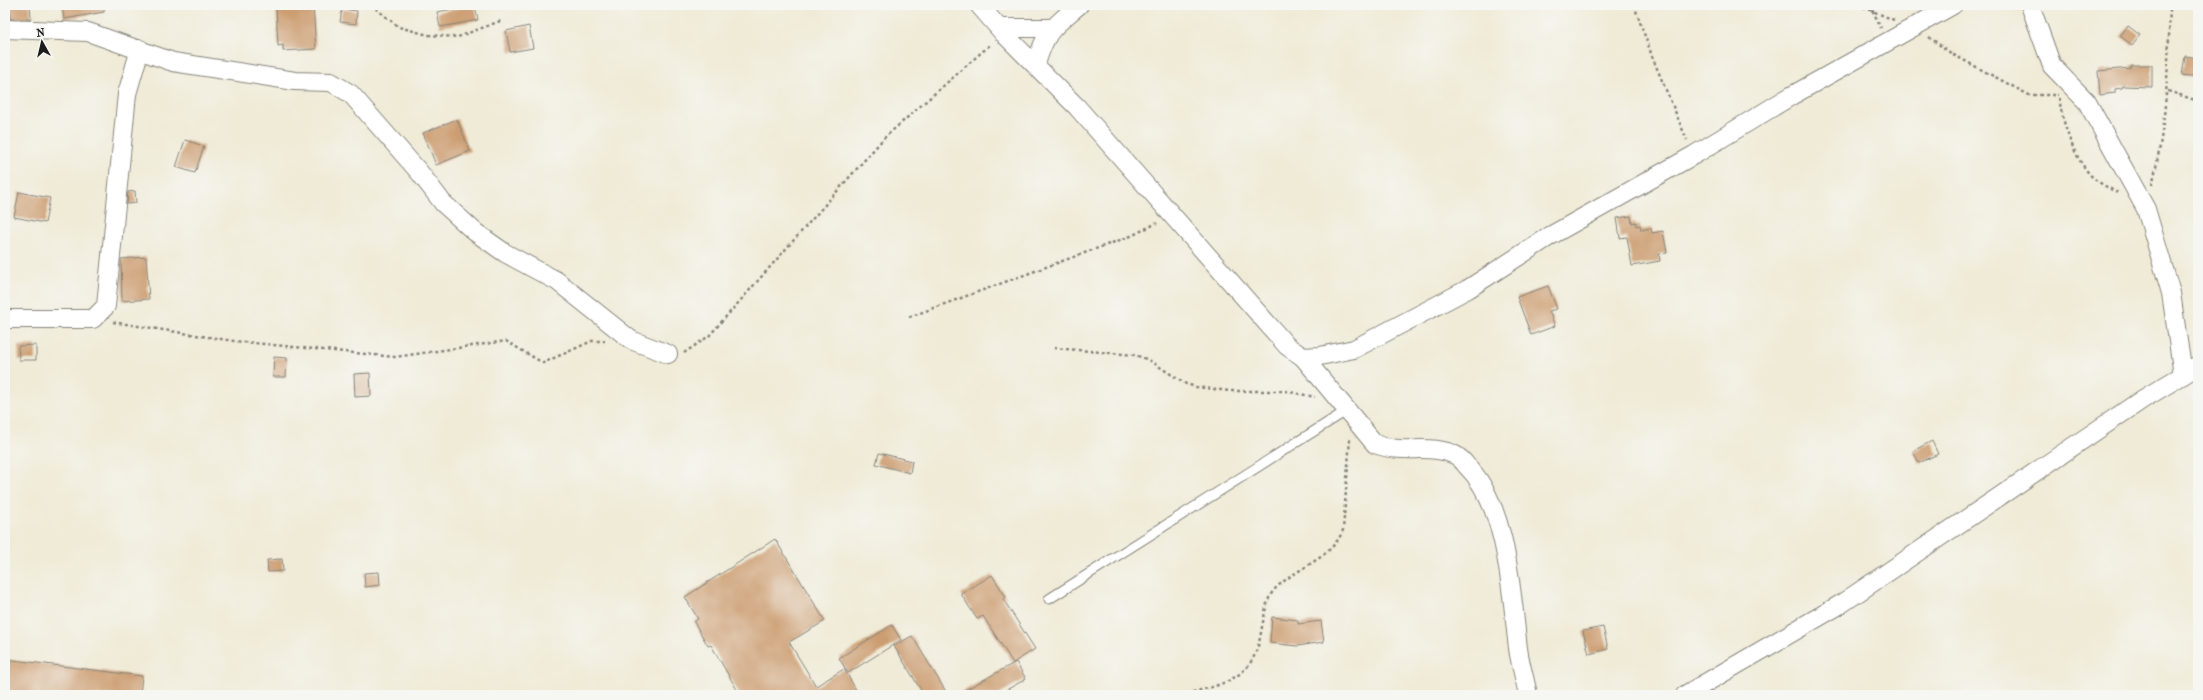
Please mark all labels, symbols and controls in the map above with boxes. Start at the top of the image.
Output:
north arrow [22,22,62,62]
text: N [36,25,46,40]

